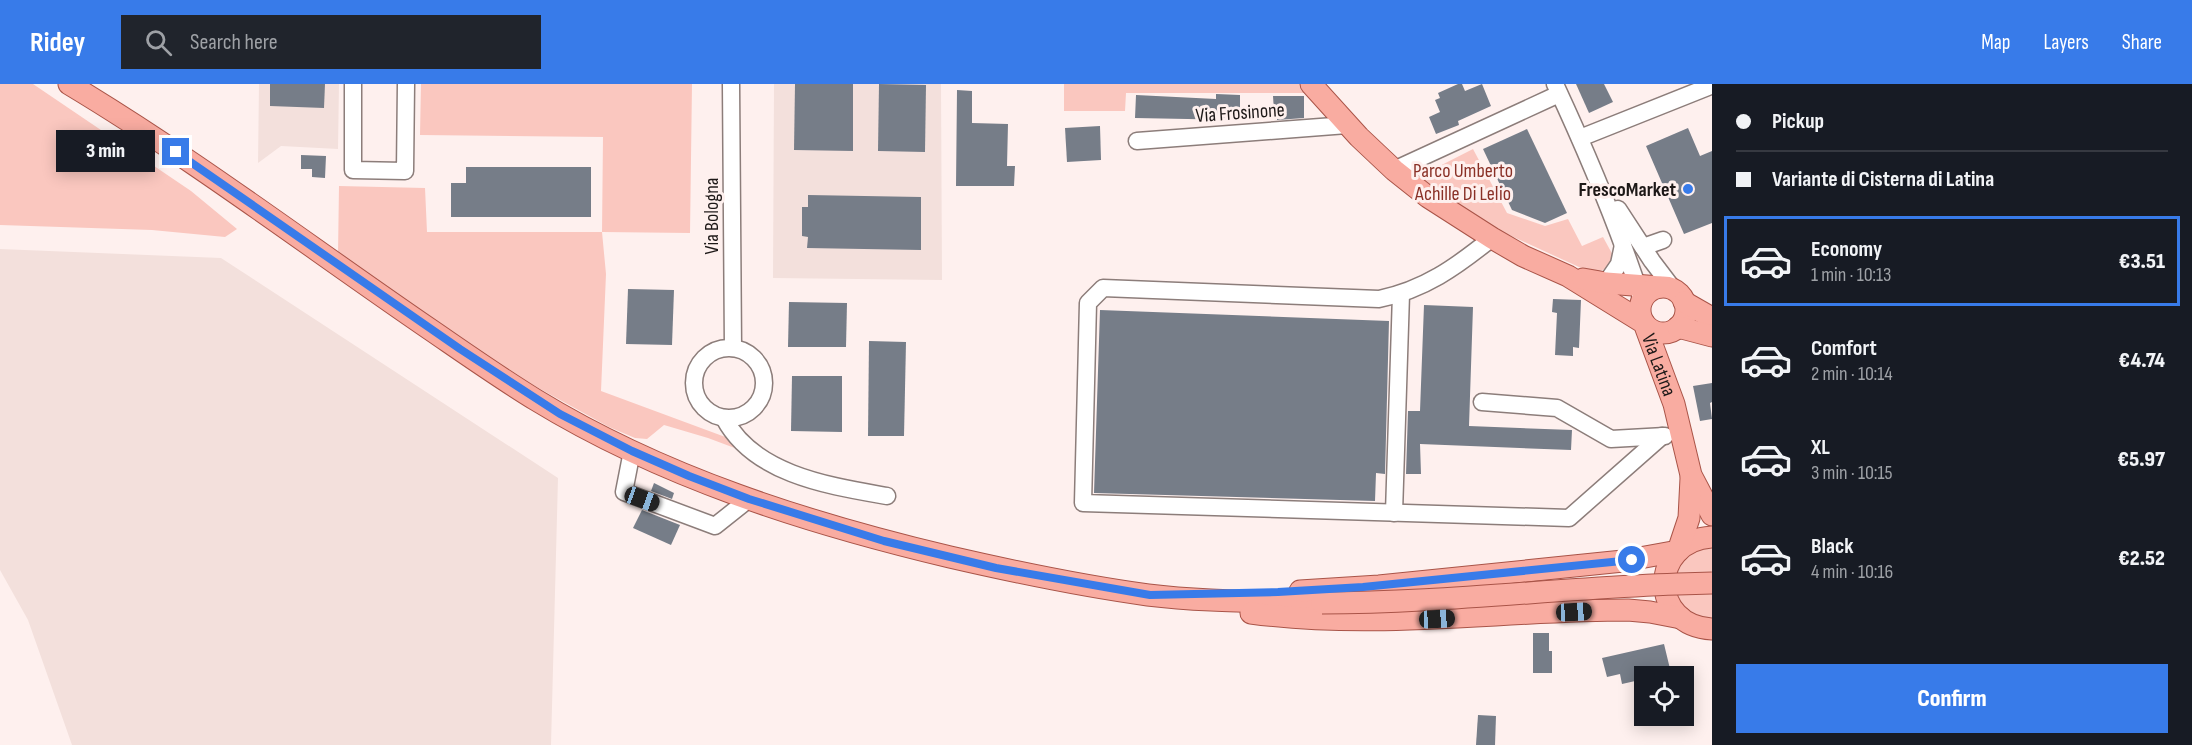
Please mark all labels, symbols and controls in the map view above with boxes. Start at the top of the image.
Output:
search box [121,15,541,69]
text: Ridey [30,26,85,59]
icon: search [142,26,175,59]
text: Search here [190,29,278,56]
text: Map [1981,30,2010,55]
text: Layers [2043,30,2089,55]
text: Share [2122,30,2162,55]
street label: Via Frosinone [1195,98,1285,128]
text: Pickup [1772,108,1824,135]
callout: 3 min [56,131,155,173]
route end [162,138,189,165]
text: 3 min [86,139,125,163]
park label: Parco Umberto Achille Di Lelio [1413,159,1513,206]
text: Variante di Cisterna di Latina [1772,166,1994,193]
street label: Via Bologna [700,178,724,255]
place label: FrescoMarket [1578,178,1676,202]
marker: FrescoMarket [1681,182,1695,196]
icon: car [1739,234,1793,288]
text: Economy [1811,236,1882,263]
text: €3.51 [2119,248,2165,275]
text: 1 min · 10:13 [1811,263,1891,287]
street label: Via Latina [1636,331,1681,400]
icon: car [1739,333,1793,387]
text: Comfort [1811,335,1877,362]
text: €4.74 [2119,347,2165,374]
text: 2 min · 10:14 [1811,362,1893,386]
icon: car [1739,432,1793,486]
text: XL [1811,434,1830,461]
text: €5.97 [2118,446,2165,473]
text: 3 min · 10:15 [1811,461,1893,485]
car [622,484,662,514]
icon: car [1739,531,1793,585]
text: Black [1811,533,1853,560]
text: €2.52 [2118,545,2165,572]
route start [1618,546,1645,573]
text: 4 min · 10:16 [1811,560,1893,584]
car [1556,602,1592,622]
car [1419,609,1455,629]
button: Confirm [1736,664,2168,733]
map controls [1634,666,1694,726]
button: locate [1634,666,1694,726]

